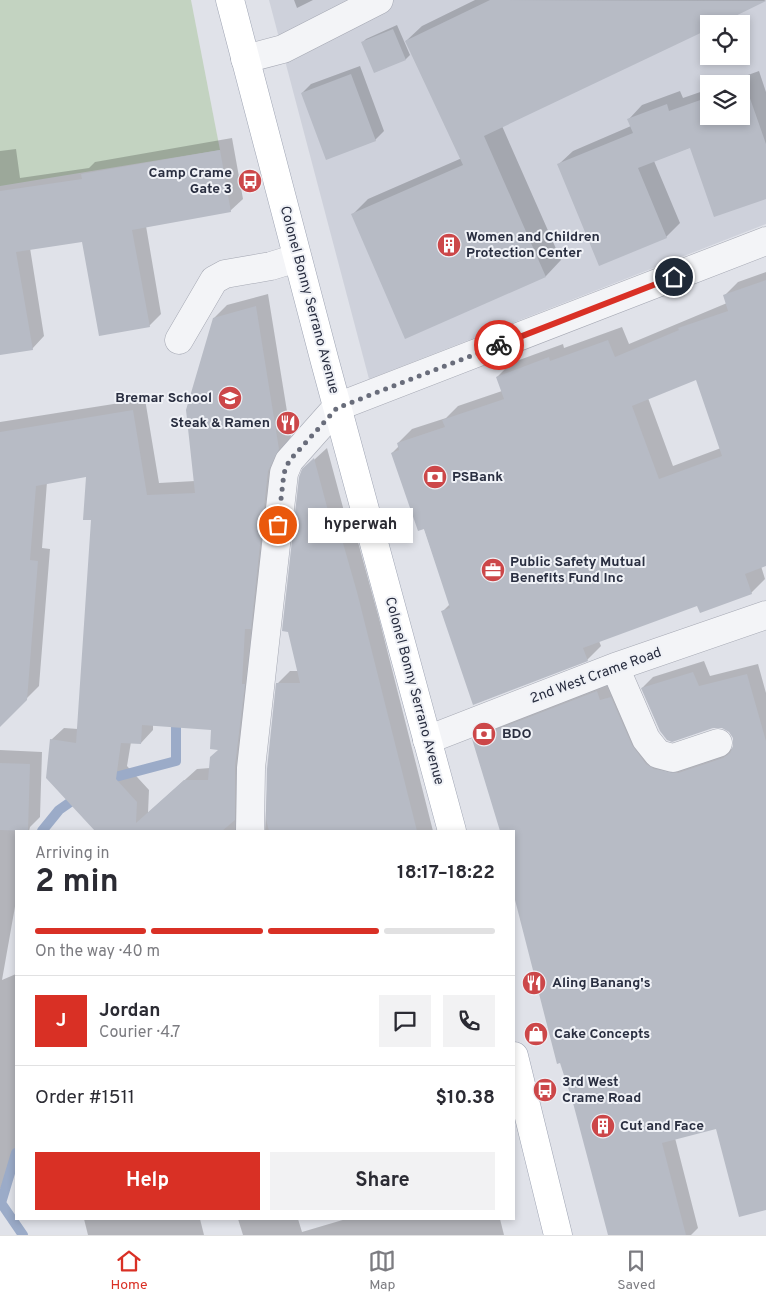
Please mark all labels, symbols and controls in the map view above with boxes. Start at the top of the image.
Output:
map controls [700,15,750,125]
button: locate [700,15,750,65]
button: layers [700,75,750,125]
place label: Camp Crame Gate 3 [149,165,232,198]
bus stop icon: Camp Crame Gate 3 [237,168,263,194]
street label: Colonel Bonny Serrano Avenue [276,204,342,396]
place label: Women and Children Protection Center [466,229,600,262]
building icon: Women and Children Protection Center [436,232,462,258]
pin [653,256,695,298]
icon: home [660,263,688,291]
courier [474,320,524,370]
icon: bike [485,331,513,359]
school or university icon: Bremar School [217,385,243,411]
place label: Bremar School [115,390,212,407]
restaurant icon: Steak & Ramen [275,410,301,436]
place label: Steak & Ramen [170,415,270,432]
bank icon: PSBank [422,464,448,490]
place label: PSBank [452,469,503,486]
pin [257,504,299,546]
callout: hyperwah [308,508,413,542]
icon: bag [264,511,292,539]
text: hyperwah [324,515,397,535]
place label: Public Safety Mutual Benefits Fund Inc [510,554,645,587]
office icon: Public Safety Mutual Benefits Fund Inc [480,557,506,583]
street label: Colonel Bonny Serrano Avenue [381,595,447,787]
street label: 2nd West Crame Road [528,644,664,708]
bank icon: BDO [471,721,497,747]
place label: BDO [502,726,532,743]
text: Arriving in [35,844,110,864]
text: 18:17–18:22 [397,861,495,885]
text: 2 min [35,863,119,903]
text: On the way · 40 m [35,942,160,962]
restaurant icon: Aling Banang's [521,970,547,996]
place label: Aling Banang's [552,975,651,992]
button: chat [379,995,431,1047]
button: phone [443,995,495,1047]
text: Jordan [99,999,161,1023]
text: J [56,1009,66,1033]
shop icon: Cake Concepts [523,1021,549,1047]
text: Courier · 4.7 [99,1023,180,1043]
place label: Cake Concepts [554,1026,650,1043]
place label: 3rd West Crame Road [562,1074,641,1107]
bus stop icon: 3rd West Crame Road [532,1077,558,1103]
text: Order #1511 [35,1086,135,1110]
text: $10.38 [435,1086,495,1110]
building icon: Cut and Face [590,1113,616,1139]
place label: Cut and Face [620,1118,704,1135]
button: Help [35,1152,260,1210]
button: Share [270,1152,495,1210]
tab: Home [110,1247,148,1294]
tab: Map [368,1247,396,1294]
tab: Saved [617,1247,656,1294]

